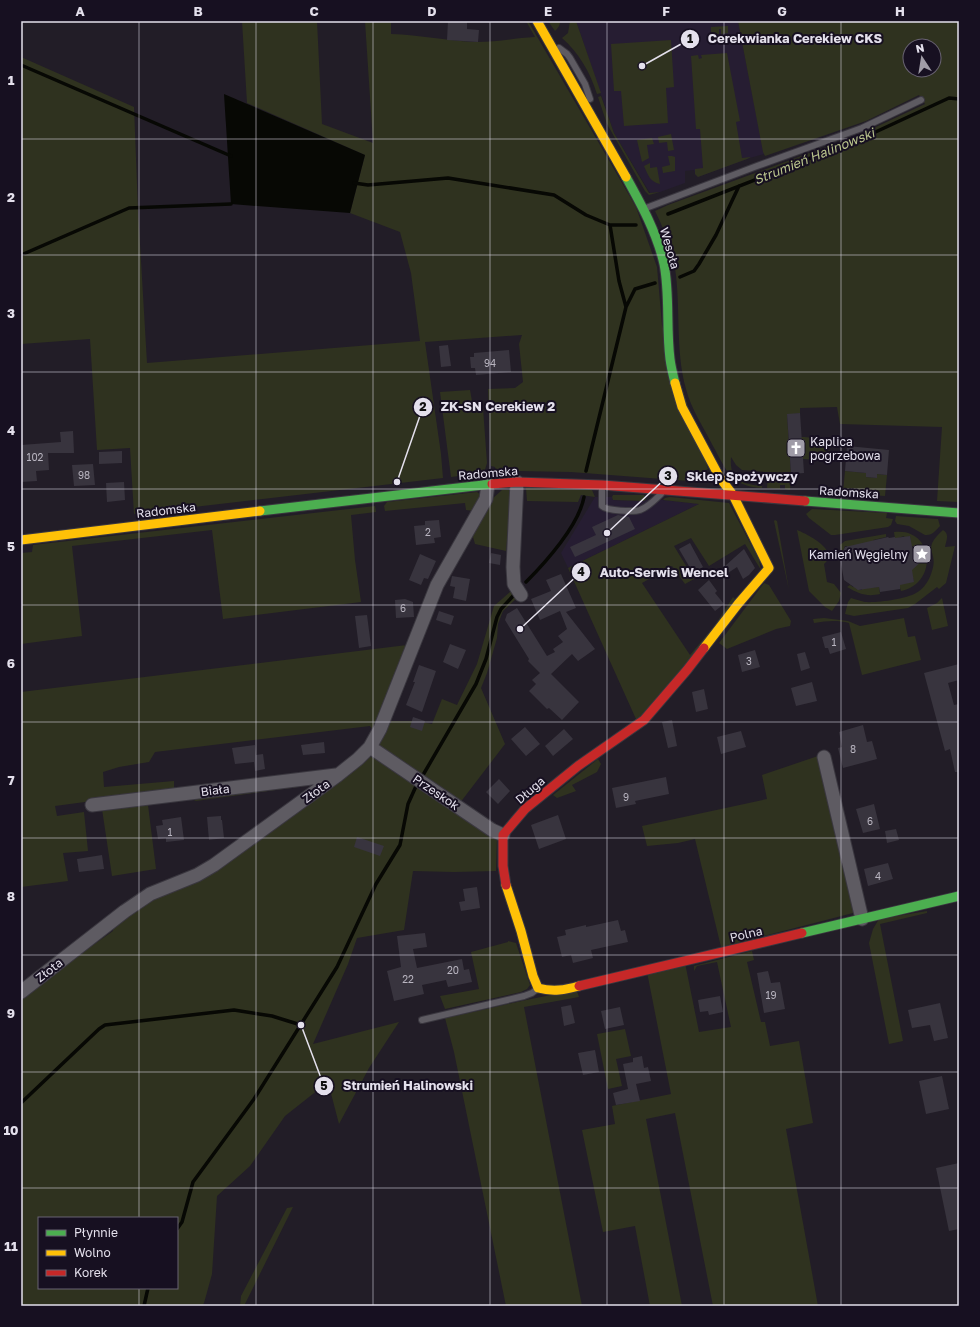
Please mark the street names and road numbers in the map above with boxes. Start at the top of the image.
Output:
street label: Wesoła [657,225,683,271]
street label: Radomska [458,463,518,483]
street label: Radomska [819,482,879,502]
street label: Radomska [135,499,197,521]
street label: Przeskok [410,771,462,813]
street label: Długa [512,773,548,807]
street label: Złota [300,776,332,806]
street label: Biała [200,781,230,799]
street label: Polna [728,923,764,945]
street label: Złota [33,955,65,985]

